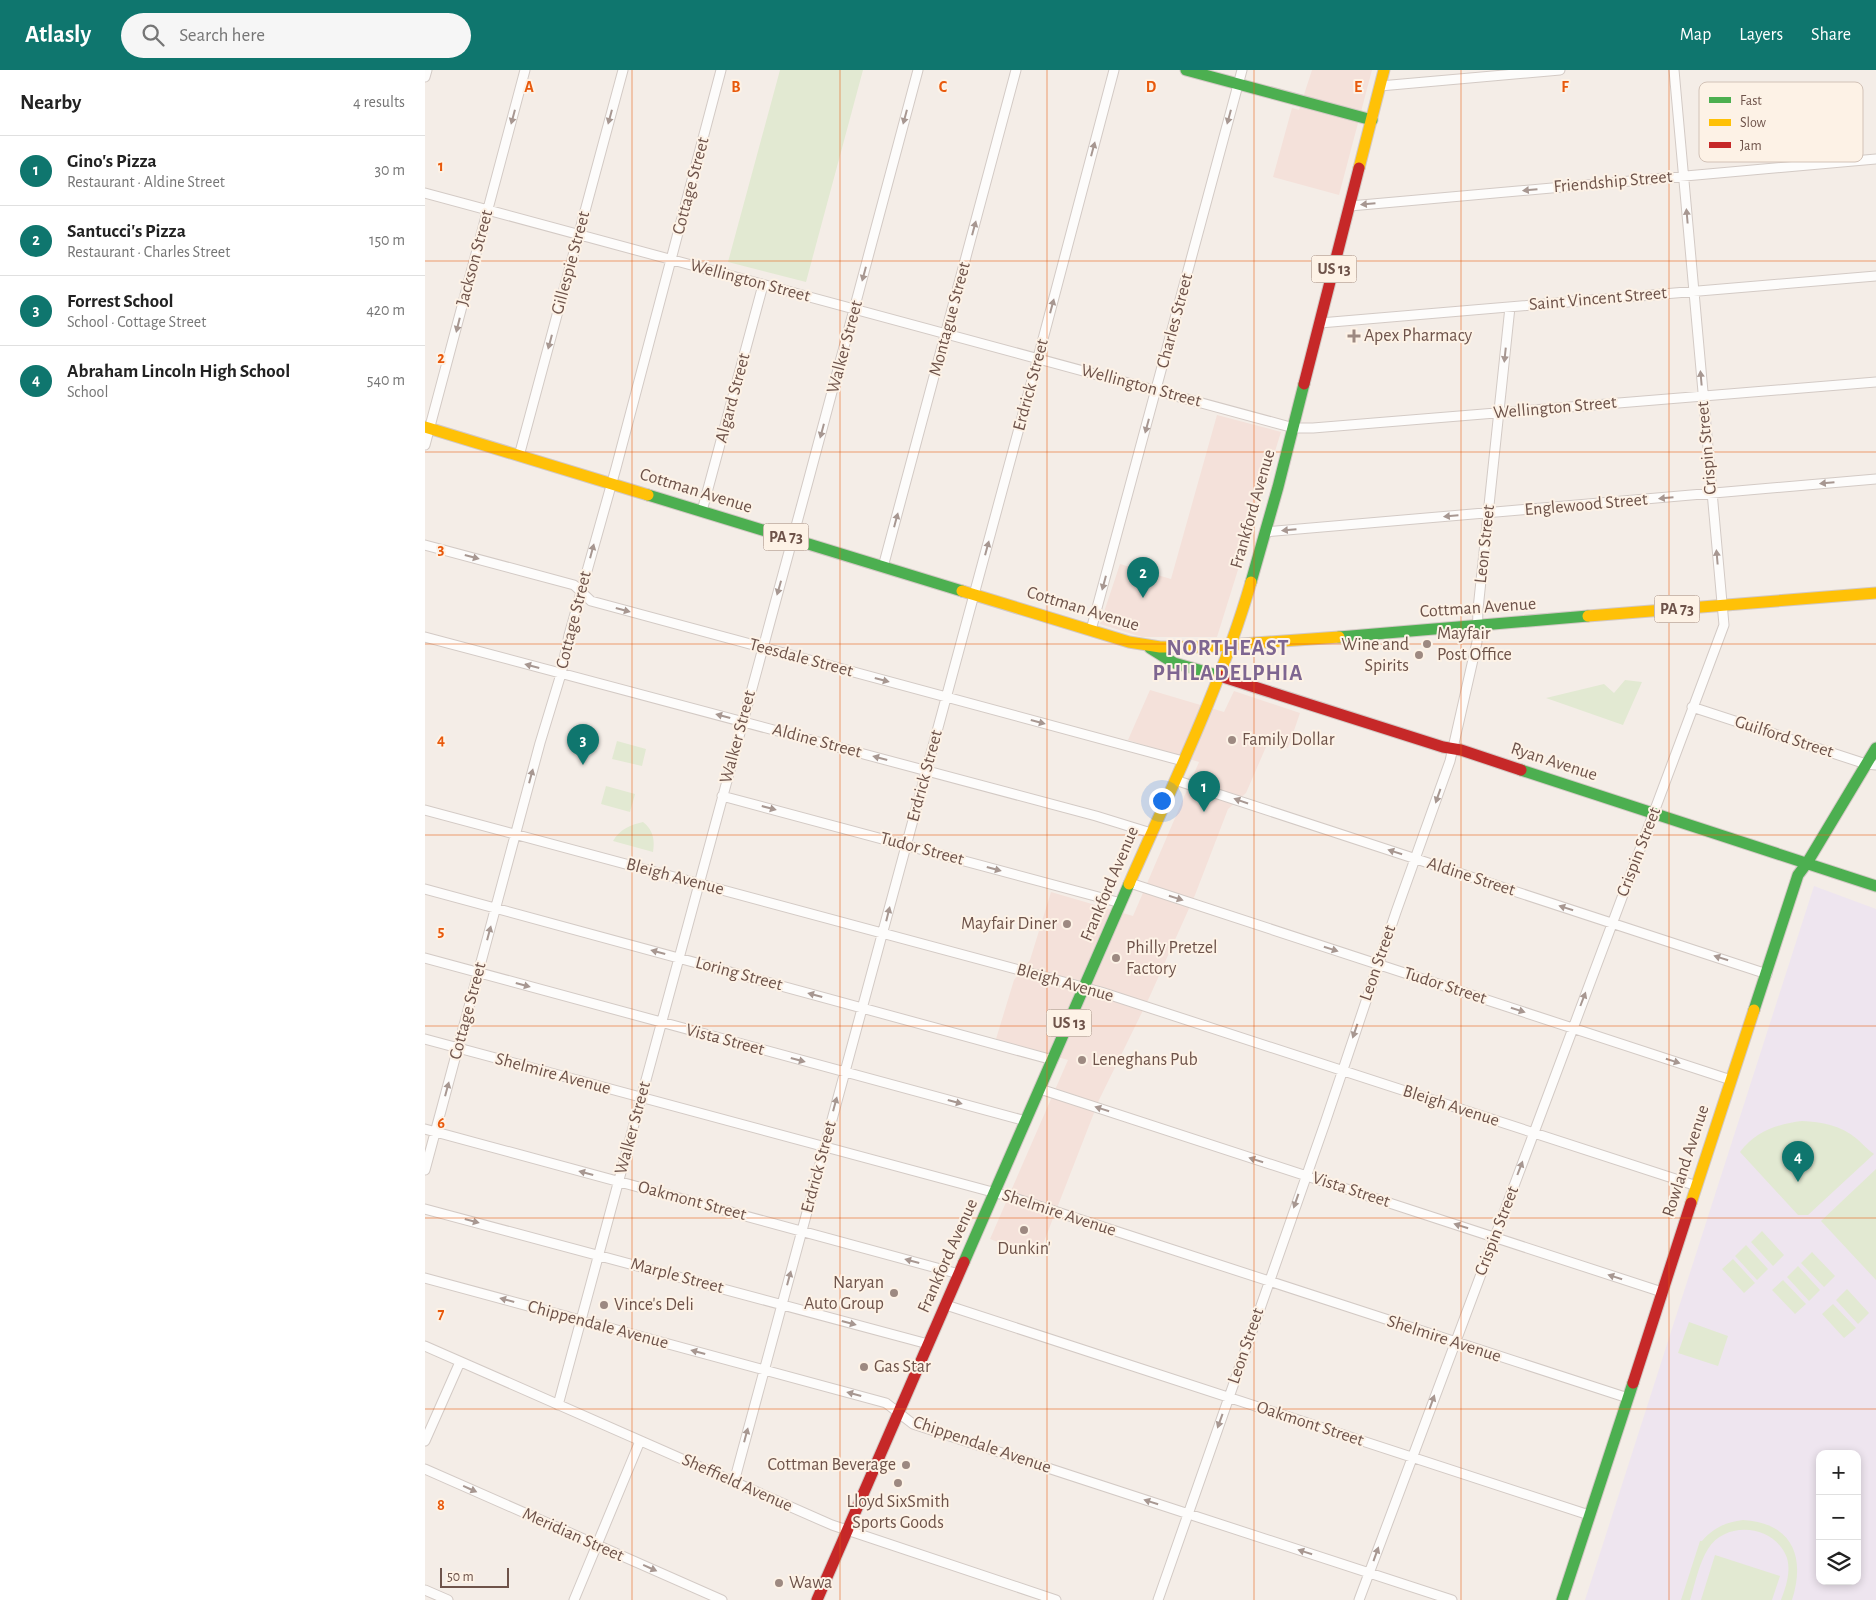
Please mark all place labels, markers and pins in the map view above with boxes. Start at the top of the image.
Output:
place label: Apex Pharmacy [1364,327,1473,345]
marker: Apex Pharmacy [1348,330,1360,342]
pin: 2 [1127,557,1159,598]
place label: Mayfair Post Office [1437,625,1512,664]
place label: Wine and Spirits [1341,636,1409,675]
marker: Mayfair Post Office [1421,638,1433,650]
marker: Wine and Spirits [1413,649,1425,661]
pin: 3 [567,724,599,765]
place label: Family Dollar [1242,731,1335,749]
marker: Family Dollar [1226,734,1238,746]
pin: 1 [1188,771,1220,812]
place label: Mayfair Diner [961,915,1057,933]
marker: Mayfair Diner [1061,918,1073,930]
place label: Philly Pretzel Factory [1126,939,1217,978]
marker: Philly Pretzel Factory [1110,952,1122,964]
place label: Leneghans Pub [1092,1051,1198,1069]
marker: Leneghans Pub [1076,1054,1088,1066]
pin: 4 [1782,1141,1814,1182]
marker: Dunkin' [1018,1224,1030,1236]
place label: Dunkin' [997,1240,1051,1258]
place label: Naryan Auto Group [804,1274,884,1313]
marker: Naryan Auto Group [888,1287,900,1299]
place label: Vince's Deli [614,1296,694,1314]
marker: Vince's Deli [598,1299,610,1311]
place label: Gas Star [874,1358,931,1376]
marker: Gas Star [858,1361,870,1373]
place label: Cottman Beverage [767,1456,896,1474]
marker: Cottman Beverage [900,1459,912,1471]
marker: Lloyd SixSmith Sports Goods [892,1477,904,1489]
place label: Lloyd SixSmith Sports Goods [846,1493,950,1532]
place label: Wawa [789,1574,832,1592]
marker: Wawa [773,1577,785,1589]

